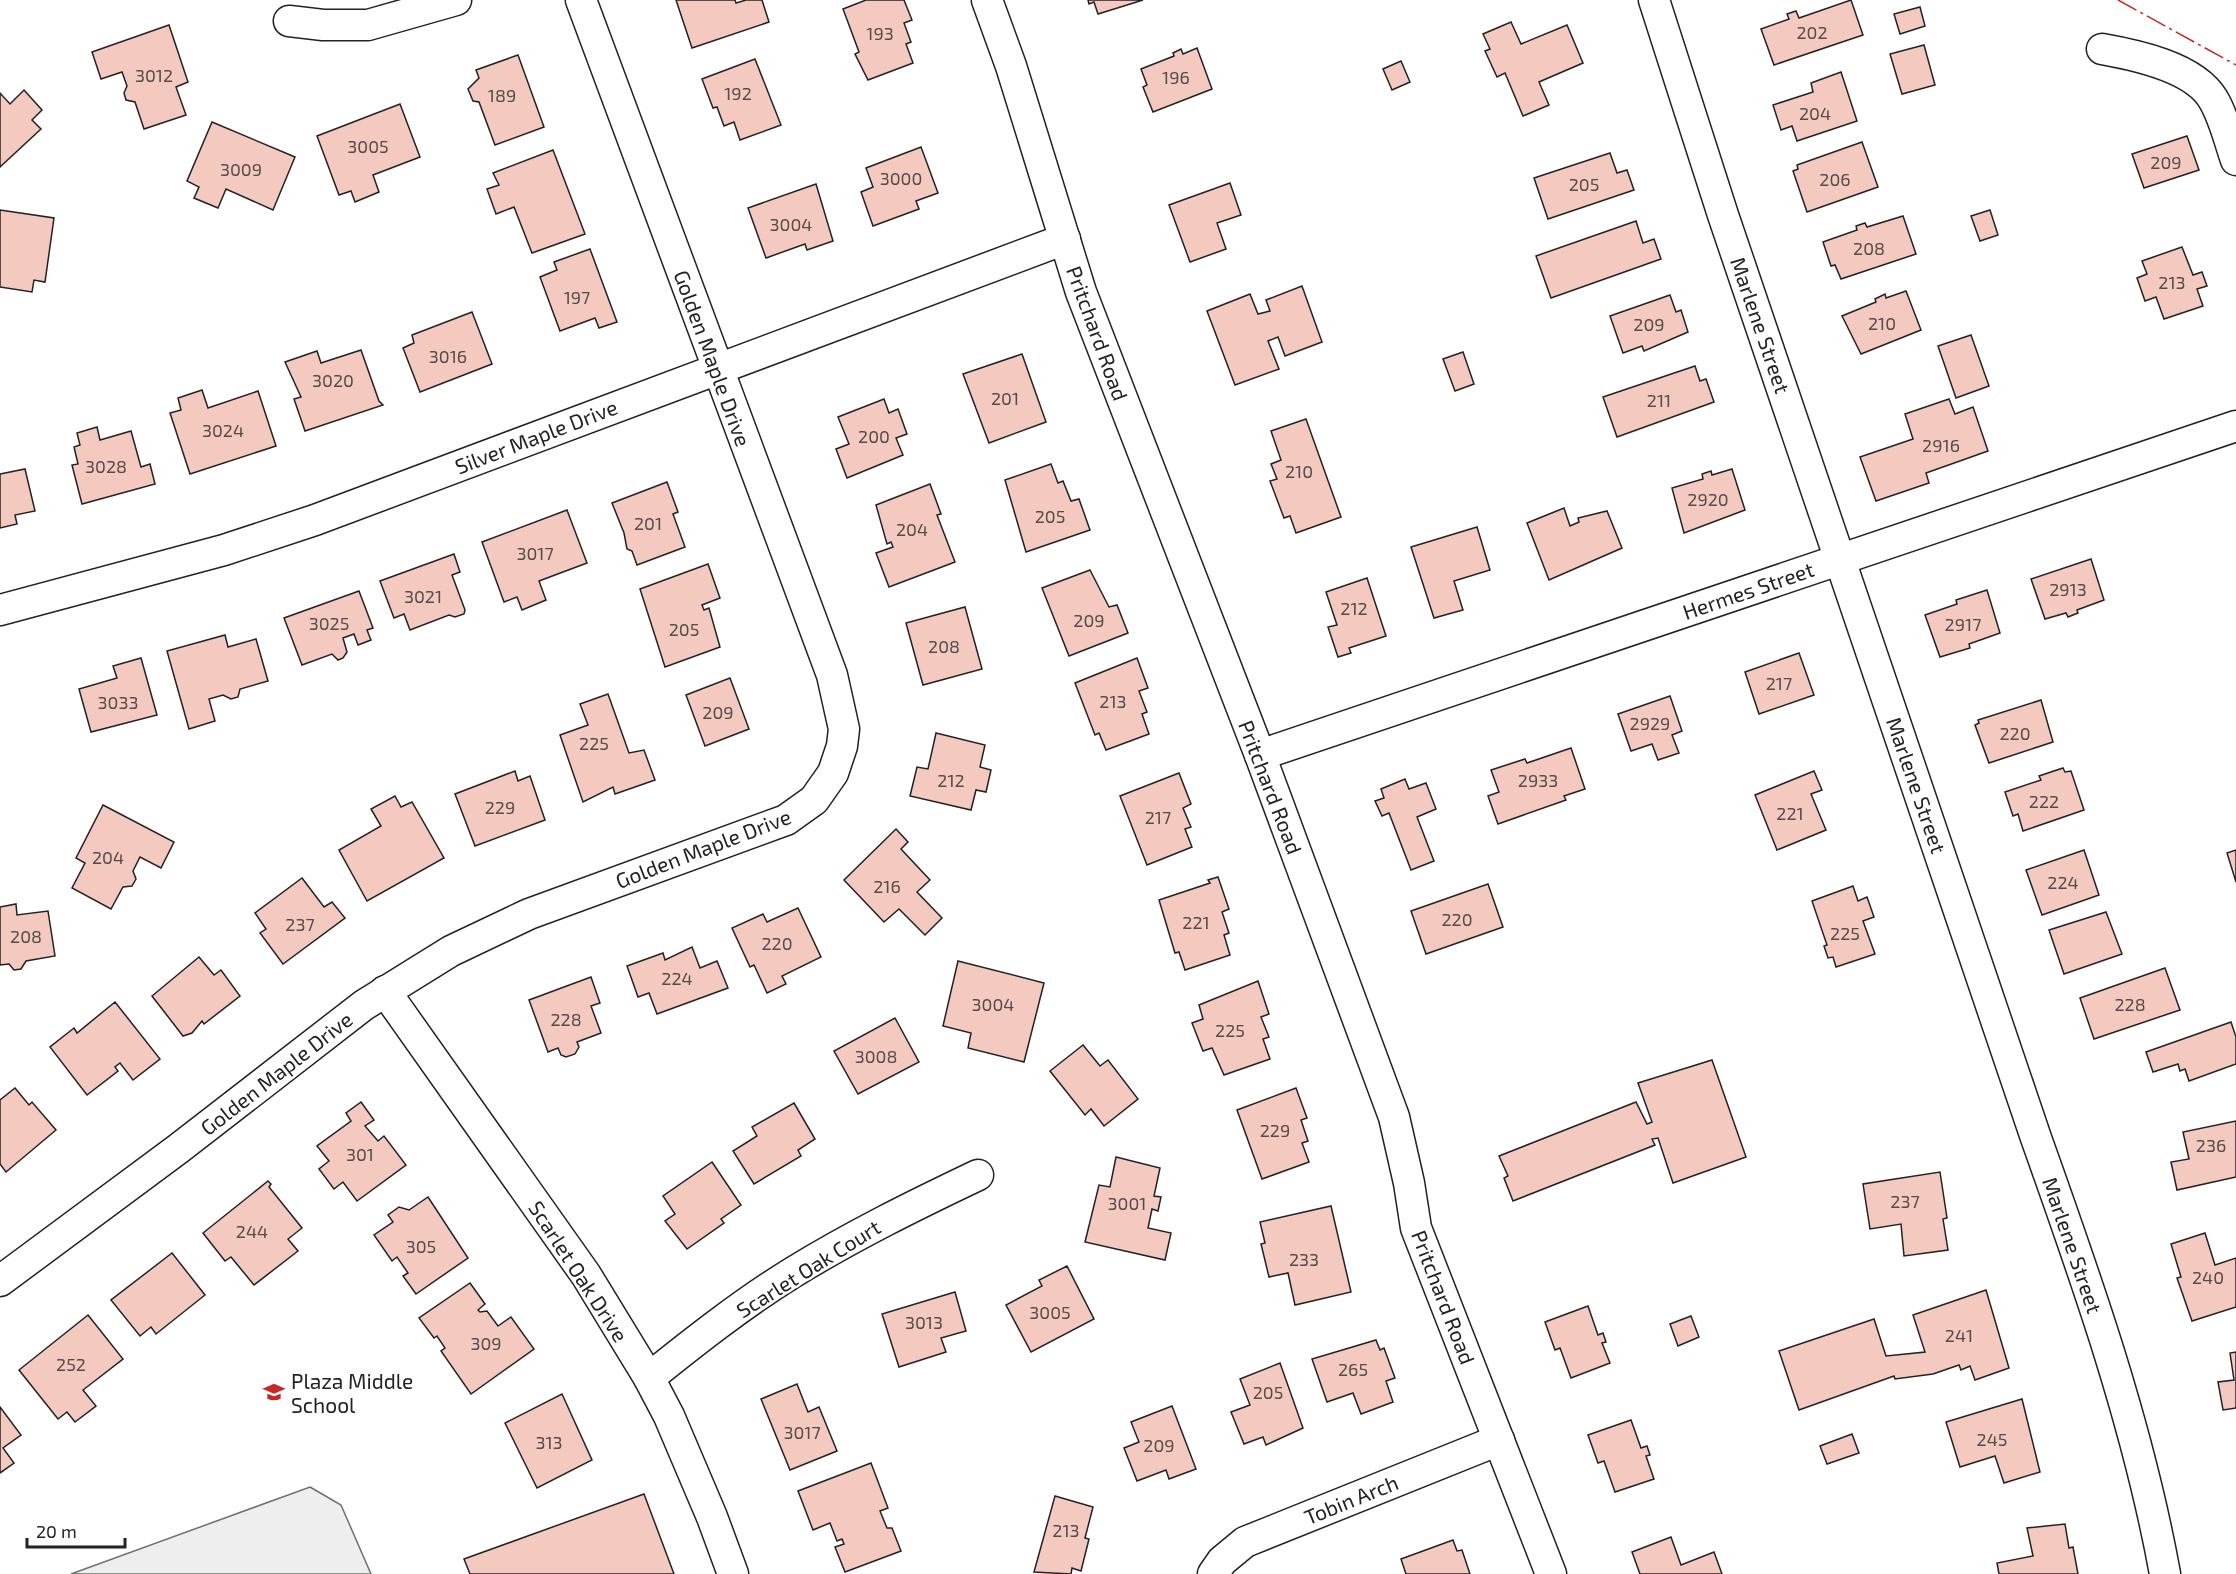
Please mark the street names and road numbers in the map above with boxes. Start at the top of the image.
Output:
street label: Marlene Street [1726,254,1796,396]
street label: Pritchard Road [1062,262,1134,404]
street label: Golden Maple Drive [669,266,757,450]
street label: Silver Maple Drive [451,394,621,478]
street label: Hermes Street [1679,556,1817,624]
street label: Marlene Street [1882,714,1952,856]
street label: Pritchard Road [1234,717,1308,857]
street label: Golden Maple Drive [612,803,794,893]
street label: Golden Maple Drive [195,1006,357,1140]
street label: Marlene Street [2038,1174,2108,1316]
street label: Scarlet Oak Drive [524,1196,634,1346]
street label: Scarlet Oak Court [731,1214,885,1322]
street label: Pritchard Road [1407,1227,1481,1367]
street label: Tobin Arch [1300,1469,1402,1529]

